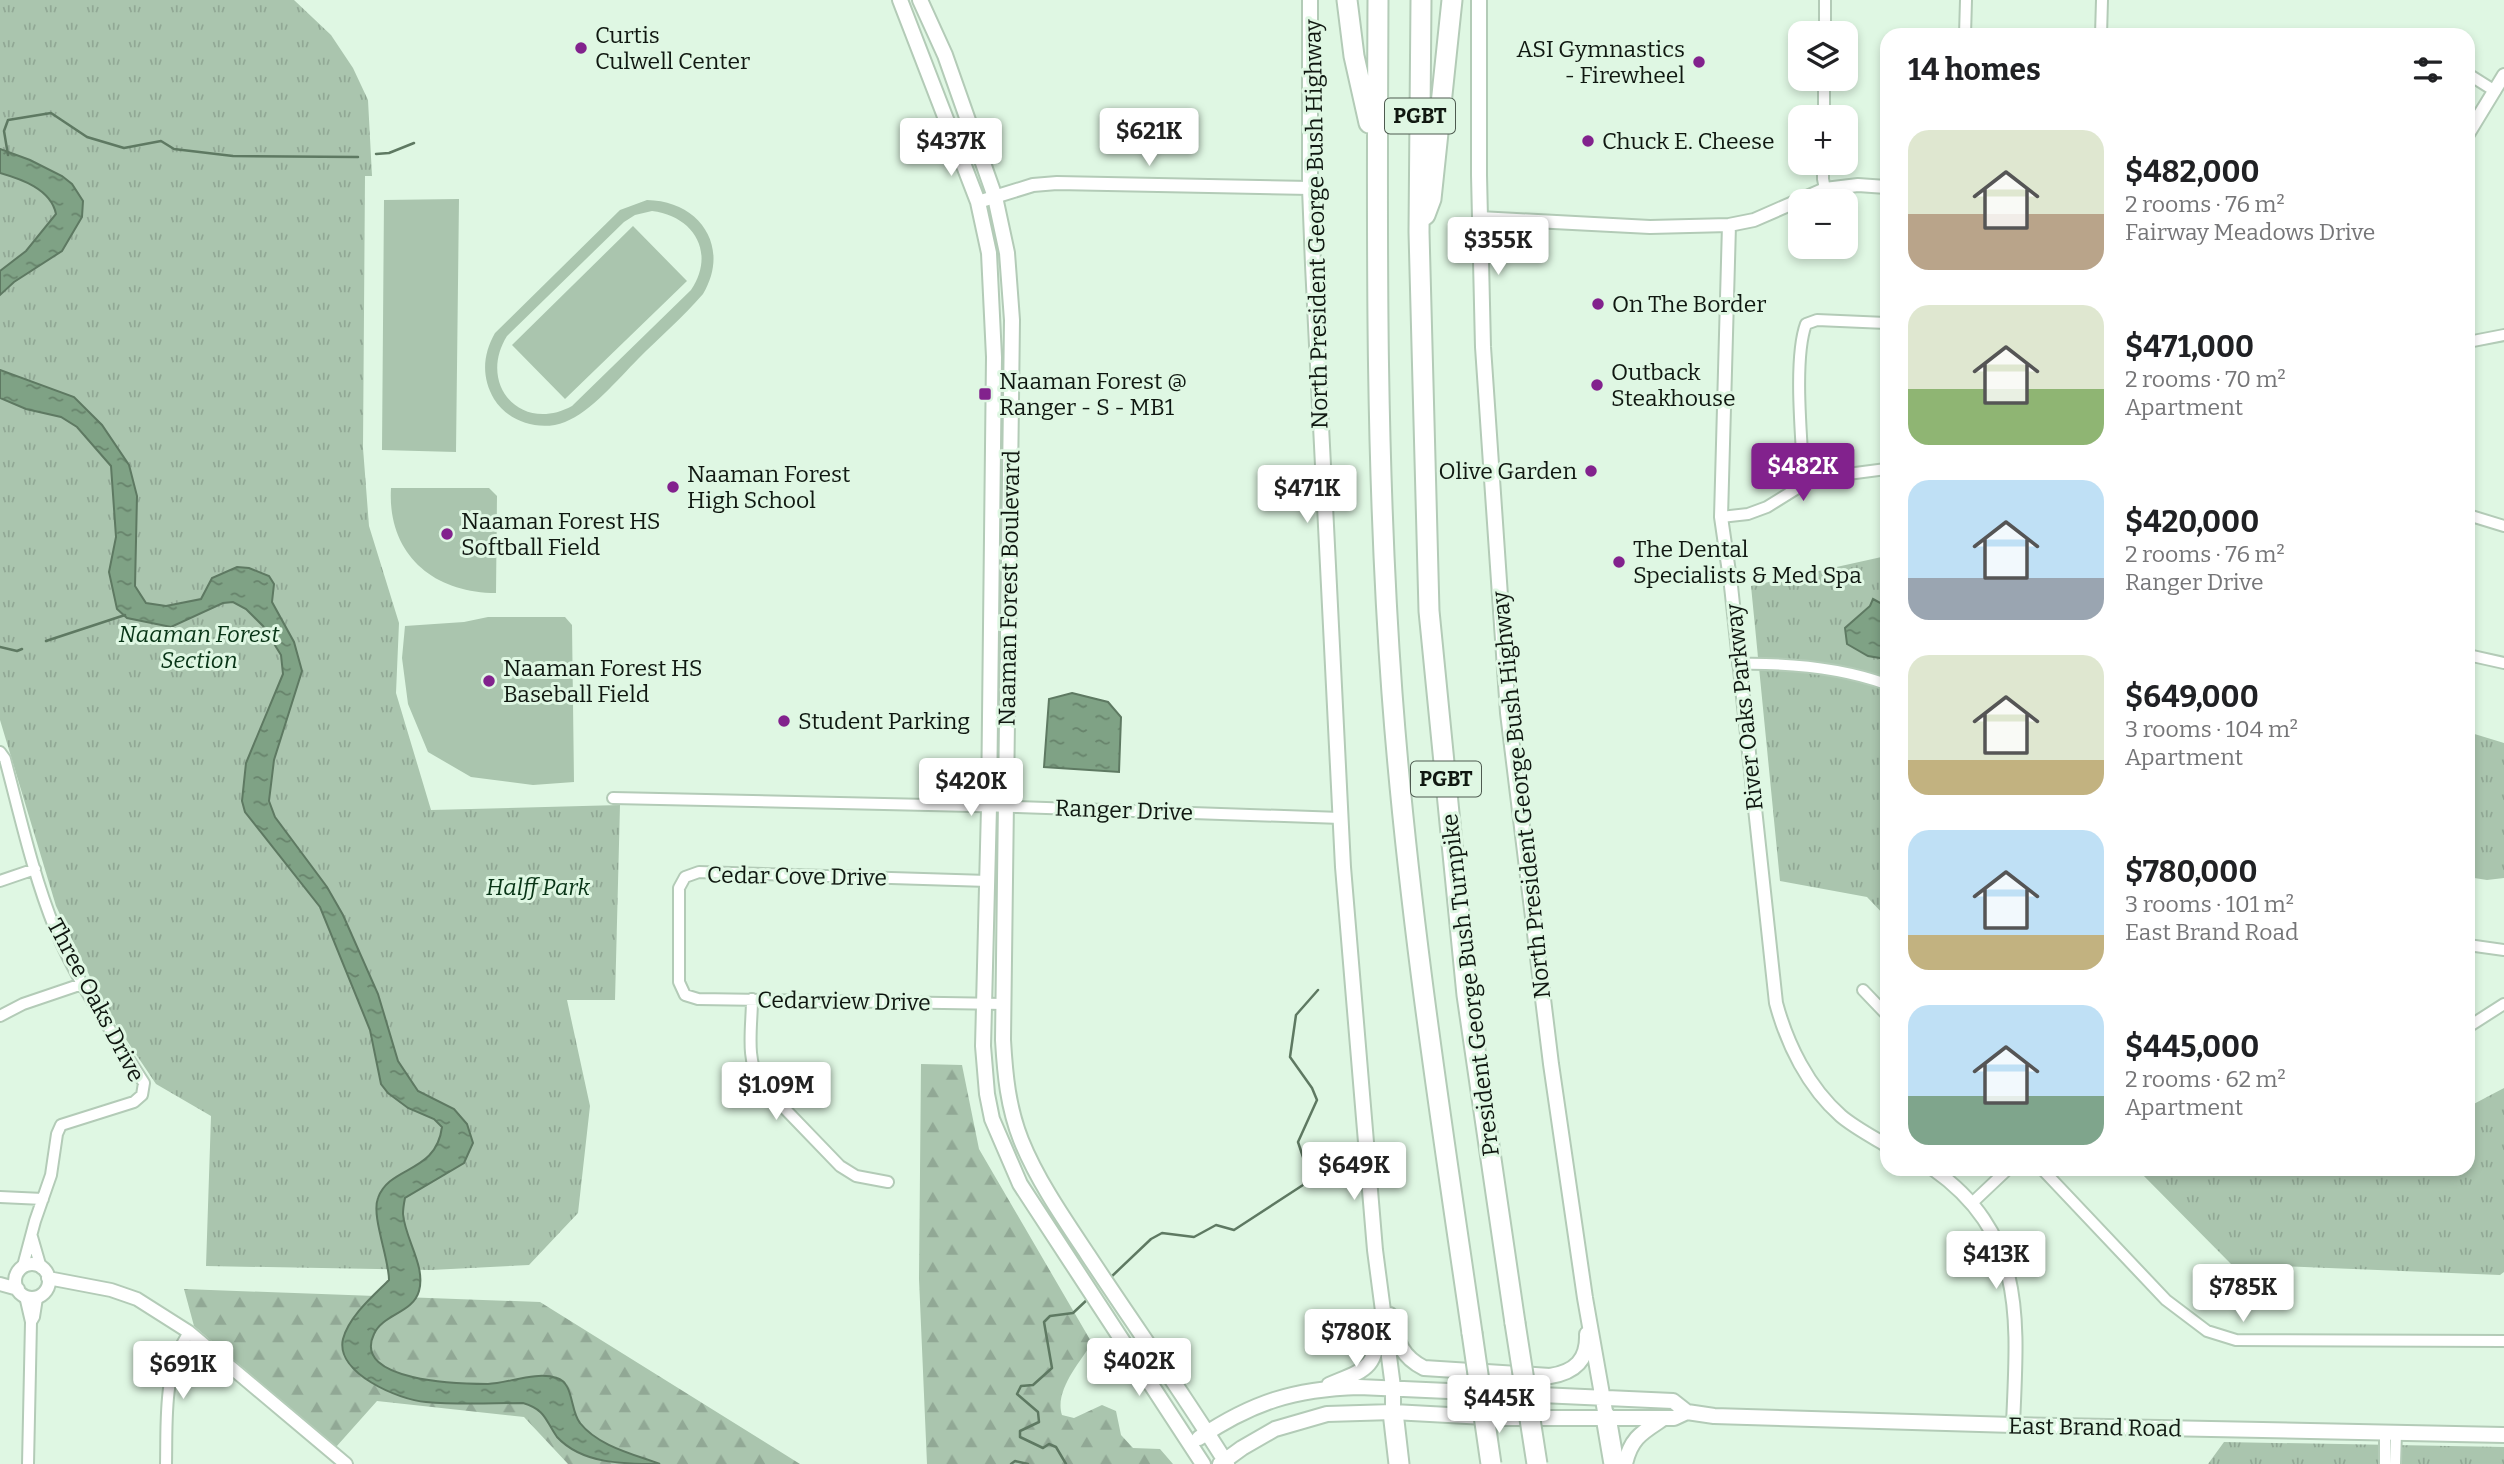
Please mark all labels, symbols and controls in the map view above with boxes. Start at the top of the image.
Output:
street label: North President George Bush Highway [1298,18,1334,429]
place label: Curtis Culwell Center [595,21,750,75]
map controls [1788,21,1858,259]
button: layers [1788,21,1858,91]
place label: ASI Gymnastics - Firewheel [1517,35,1685,89]
marker: Curtis Culwell Center [573,40,589,56]
icon: filters [2409,51,2447,89]
text: 14 homes [1908,52,2041,88]
marker: ASI Gymnastics - Firewheel [1691,54,1707,70]
road number: PGBT [1385,99,1455,134]
button: + [1788,105,1858,175]
pin: $621K [1100,108,1198,168]
text: $621K [1116,117,1182,145]
pin: $437K [902,118,1000,178]
text: $437K [916,127,986,155]
place label: Chuck E. Cheese [1602,127,1775,155]
marker: Chuck E. Cheese [1580,133,1596,149]
text: $482,000 [2125,154,2260,190]
icon: home [1964,158,2048,242]
button: − [1788,189,1858,259]
text: 2 rooms · 76 m² [2125,190,2285,218]
pin: $355K [1449,218,1547,277]
text: Fairway Meadows Drive [2125,218,2375,246]
text: $355K [1464,226,1532,254]
place label: On The Border [1612,290,1766,318]
marker: On The Border [1590,296,1606,312]
text: $471,000 [2125,329,2254,365]
icon: home [1964,333,2048,417]
place label: Outback Steakhouse [1611,358,1736,412]
text: 2 rooms · 70 m² [2125,365,2286,393]
place label: Naaman Forest @ Ranger - S - MB1 [999,367,1187,421]
marker: Outback Steakhouse [1589,377,1605,393]
marker: Naaman Forest @ Ranger - S - MB1 [977,386,993,402]
text: Apartment [2125,393,2243,421]
pin: $482K [1754,444,1852,503]
street label: Naaman Forest Boulevard [993,449,1025,726]
text: $482K [1767,452,1839,480]
place label: Olive Garden [1438,457,1577,485]
place label: Naaman Forest High School [687,460,850,514]
marker: Olive Garden [1583,463,1599,479]
pin: $471K [1258,466,1356,525]
text: $471K [1274,474,1340,502]
marker: Naaman Forest High School [665,479,681,495]
text: $420,000 [2125,504,2259,540]
place label: Naaman Forest HS Softball Field [461,507,661,561]
icon: home [1964,508,2048,592]
marker: Naaman Forest HS Softball Field [439,526,455,542]
place label: The Dental Specialists & Med Spa [1633,535,1862,589]
text: 2 rooms · 76 m² [2125,540,2285,568]
marker: The Dental Specialists & Med Spa [1611,554,1627,570]
text: Ranger Drive [2125,568,2263,596]
street label: North President George Bush Highway [1486,589,1556,1000]
street label: River Oaks Parkway [1719,601,1769,812]
park label: Naaman Forest Section [119,620,280,674]
place label: Naaman Forest HS Baseball Field [503,654,703,708]
marker: Naaman Forest HS Baseball Field [481,673,497,689]
text: $649,000 [2125,679,2259,715]
icon: home [1964,683,2048,767]
place label: Student Parking [798,707,970,735]
marker: Student Parking [776,713,792,729]
text: 3 rooms · 104 m² [2125,715,2298,743]
text: Apartment [2125,743,2243,771]
pin: $420K [922,758,1020,818]
road number: PGBT [1411,762,1481,796]
text: $420K [935,767,1007,795]
street label: Ranger Drive [1054,794,1194,826]
street label: President George Bush Turnpike [1435,812,1505,1158]
text: $780,000 [2125,854,2257,890]
icon: home [1964,858,2048,942]
street label: Cedar Cove Drive [707,860,887,892]
park label: Halff Park [486,873,590,901]
text: 3 rooms · 101 m² [2125,890,2294,918]
street label: Three Oaks Drive [41,914,151,1086]
text: East Brand Road [2125,918,2299,946]
street label: Cedarview Drive [757,985,931,1017]
text: $445,000 [2125,1029,2259,1065]
icon: home [1964,1033,2048,1117]
pin: $1.09M [719,1062,833,1122]
text: 2 rooms · 62 m² [2125,1065,2286,1093]
text: $1.09M [738,1071,814,1099]
text: Apartment [2125,1093,2243,1121]
pin: $649K [1305,1142,1403,1202]
text: $649K [1318,1151,1390,1179]
pin: $413K [1947,1232,2045,1291]
text: $413K [1962,1240,2030,1268]
pin: $785K [2194,1264,2292,1324]
text: $785K [2209,1273,2277,1301]
pin: $780K [1307,1310,1405,1369]
text: $780K [1321,1318,1391,1346]
pin: $402K [1090,1338,1188,1398]
pin: $691K [134,1342,232,1401]
text: $402K [1103,1347,1175,1375]
text: $691K [149,1350,217,1378]
pin: $445K [1450,1376,1548,1435]
text: $445K [1463,1384,1535,1412]
street label: East Brand Road [2008,1411,2182,1443]

